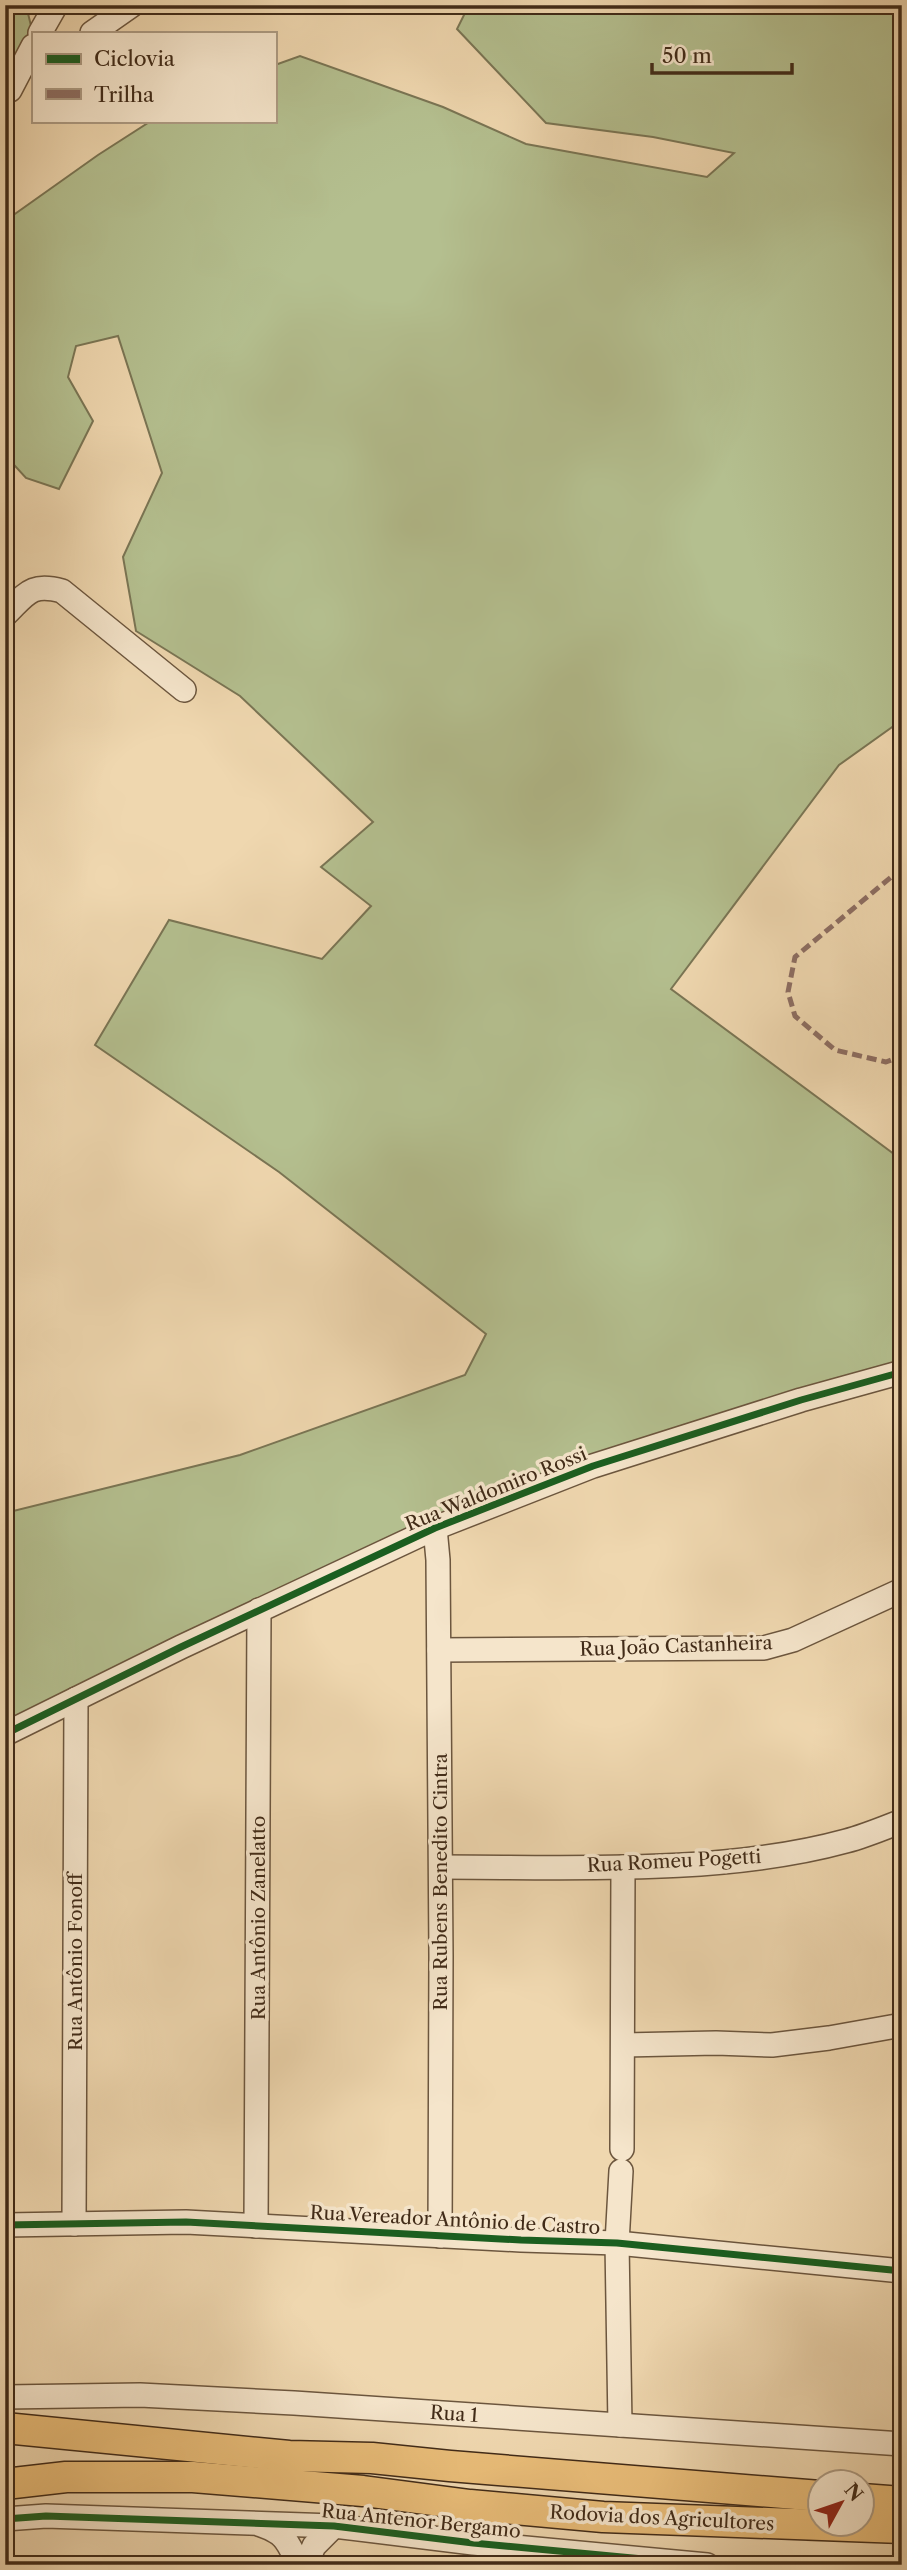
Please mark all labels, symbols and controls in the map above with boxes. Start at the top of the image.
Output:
legend [32,32,276,122]
scale bar [652,32,792,76]
text: 50 m [662,43,712,68]
text: Ciclovia [94,46,176,71]
text: Trilha [94,82,155,107]
street label: Rua Waldomiro Rossi [402,1442,590,1536]
street label: Rua João Castanheira [579,1631,773,1661]
street label: Rua Rubens Benedito Cintra [429,1753,452,2011]
street label: Rua Antônio Zanelatto [247,1816,270,2020]
street label: Rua Romeu Pogetti [586,1845,762,1877]
street label: Rua Antônio Fonoff [64,1871,87,2051]
street label: Rua Vereador Antônio de Castro [309,2201,601,2239]
street label: Rua 1 [429,2401,479,2427]
north arrow [806,2468,876,2538]
text: N [840,2479,868,2506]
street label: Rua Antenor Bergamo [320,2499,522,2543]
street label: Rodovia dos Agricultores [549,2501,775,2535]

